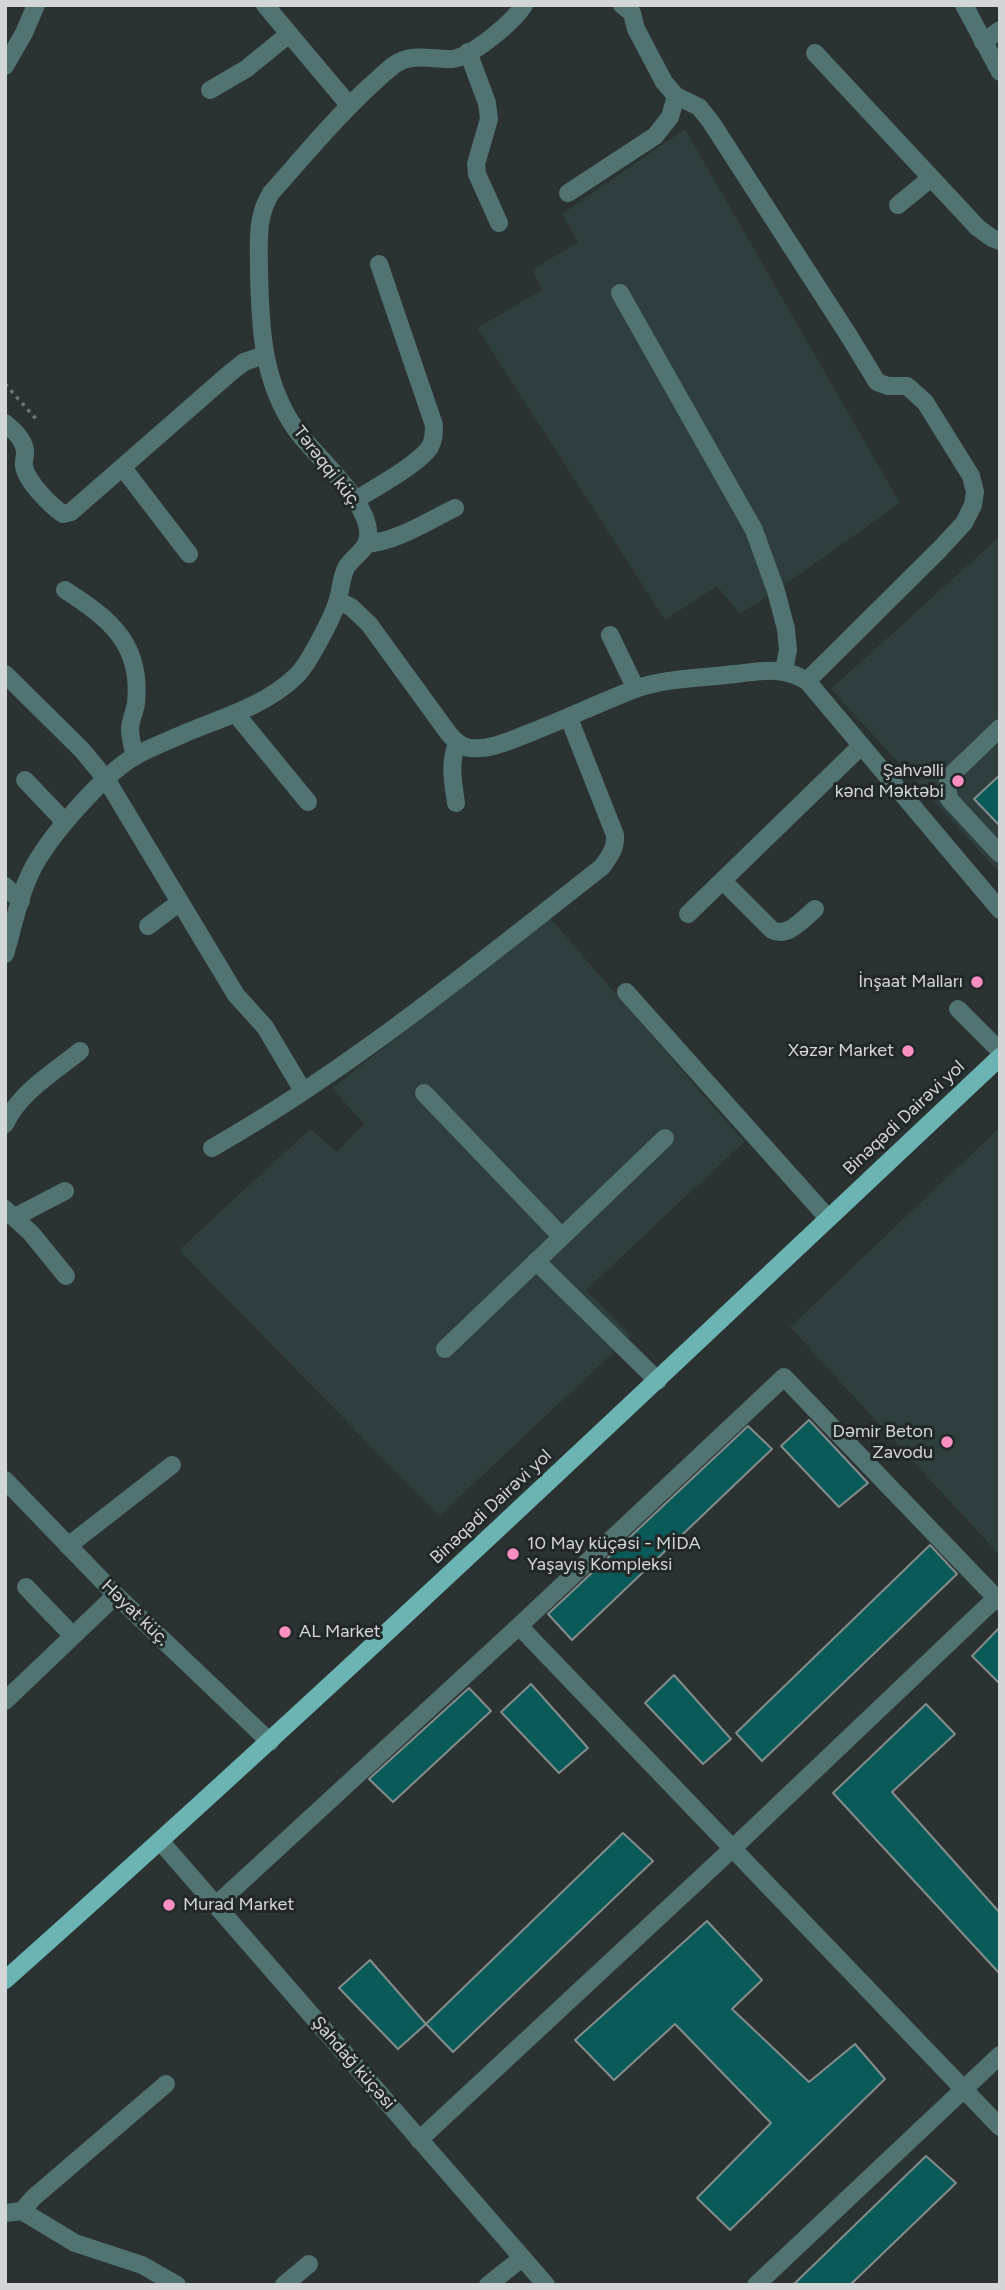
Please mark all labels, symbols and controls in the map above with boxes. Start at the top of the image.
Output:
street label: Tərəqqi küç. [288,422,366,512]
place label: Şahvəlli kənd Məktəbi [835,760,944,802]
marker: Şahvəlli kənd Məktəbi [950,773,966,789]
place label: İnşaat Malları [858,971,963,993]
marker: İnşaat Malları [969,974,985,990]
place label: Xəzər Market [788,1040,894,1062]
marker: Xəzər Market [900,1043,916,1059]
street label: Binəqədi Dairəvi yol [839,1056,969,1180]
place label: Dəmir Beton Zavodu [833,1421,933,1464]
marker: Dəmir Beton Zavodu [939,1434,955,1450]
street label: Binəqədi Dairəvi yol [426,1445,556,1569]
place label: 10 May küçəsi - MİDA Yaşayış Kompleksi [527,1533,701,1576]
marker: 10 May küçəsi - MİDA Yaşayış Kompleksi [505,1546,521,1562]
street label: Həyat küç. [97,1576,173,1650]
place label: AL Market [299,1621,381,1643]
marker: AL Market [277,1624,293,1640]
place label: Murad Market [183,1894,294,1916]
marker: Murad Market [161,1897,177,1913]
street label: Şahdağ küçəsi [307,2012,399,2114]

